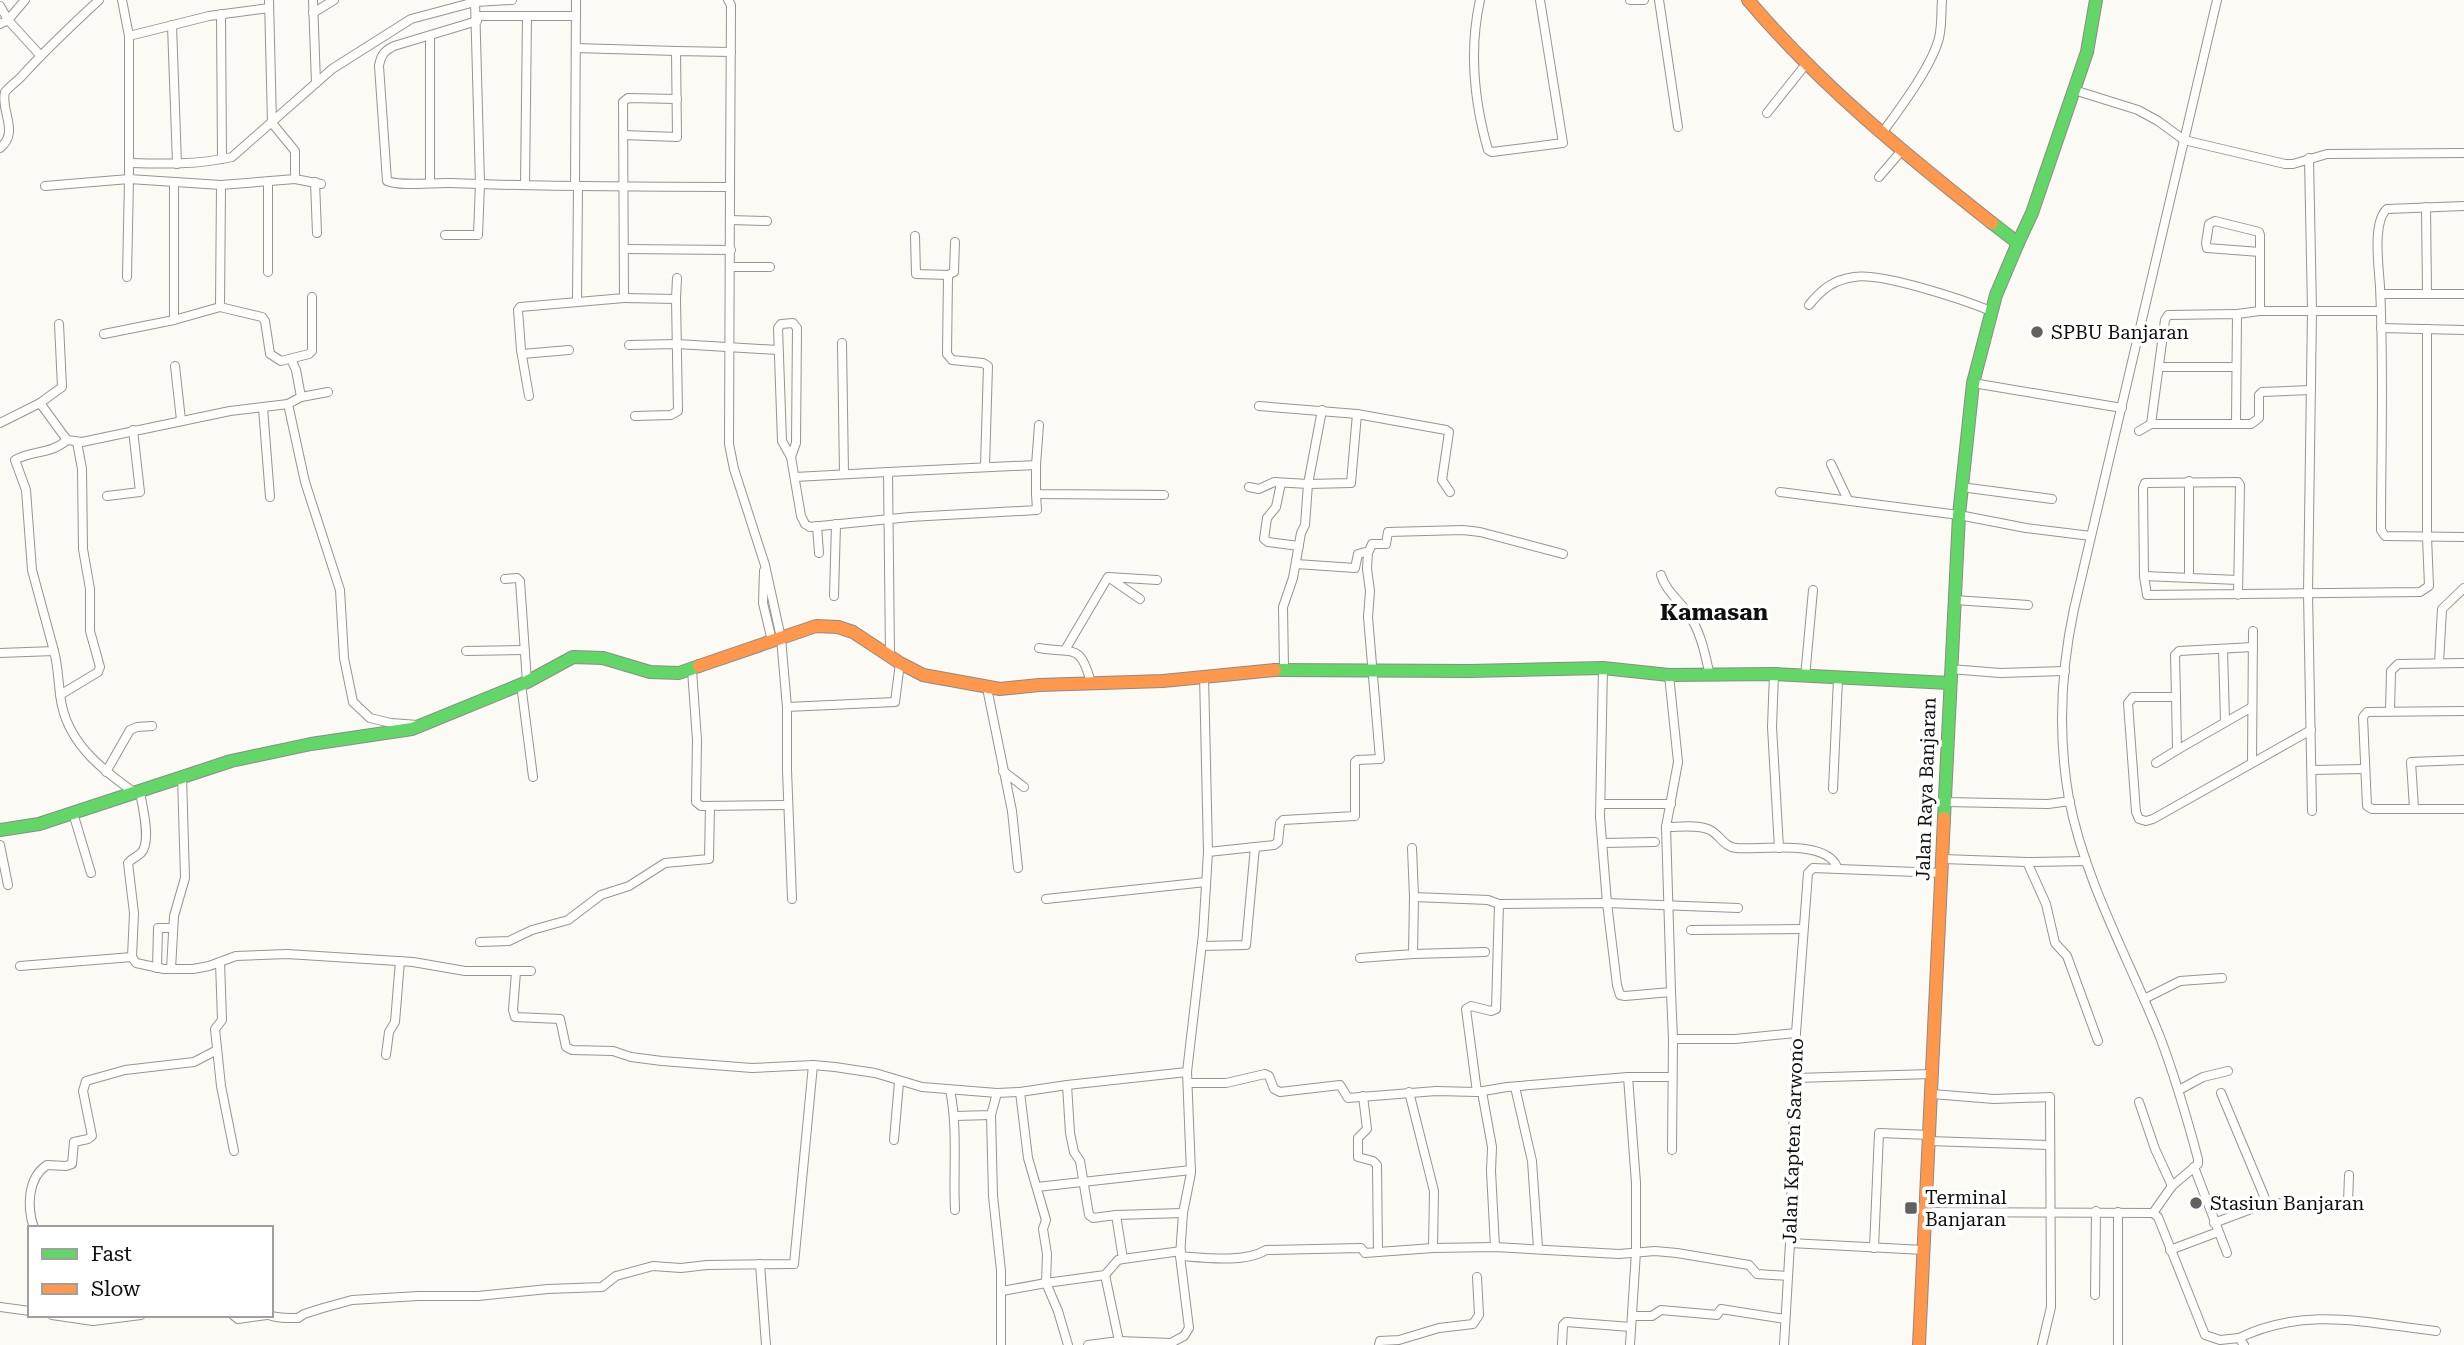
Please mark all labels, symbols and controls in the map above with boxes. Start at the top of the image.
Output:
place label: SPBU Banjaran [2051,321,2189,344]
marker: SPBU Banjaran [2029,324,2045,340]
district label: Kamasan [1660,599,1769,626]
street label: Jalan Raya Banjaran [1911,697,1941,881]
street label: Jalan Kapten Sarwono [1778,1038,1808,1244]
place label: Terminal Banjaran [1925,1186,2007,1231]
place label: Stasiun Banjaran [2210,1192,2364,1215]
marker: Stasiun Banjaran [2188,1195,2204,1211]
marker: Terminal Banjaran [1903,1200,1919,1216]
legend [28,1226,273,1317]
text: Fast [91,1242,132,1266]
text: Slow [91,1277,141,1301]

